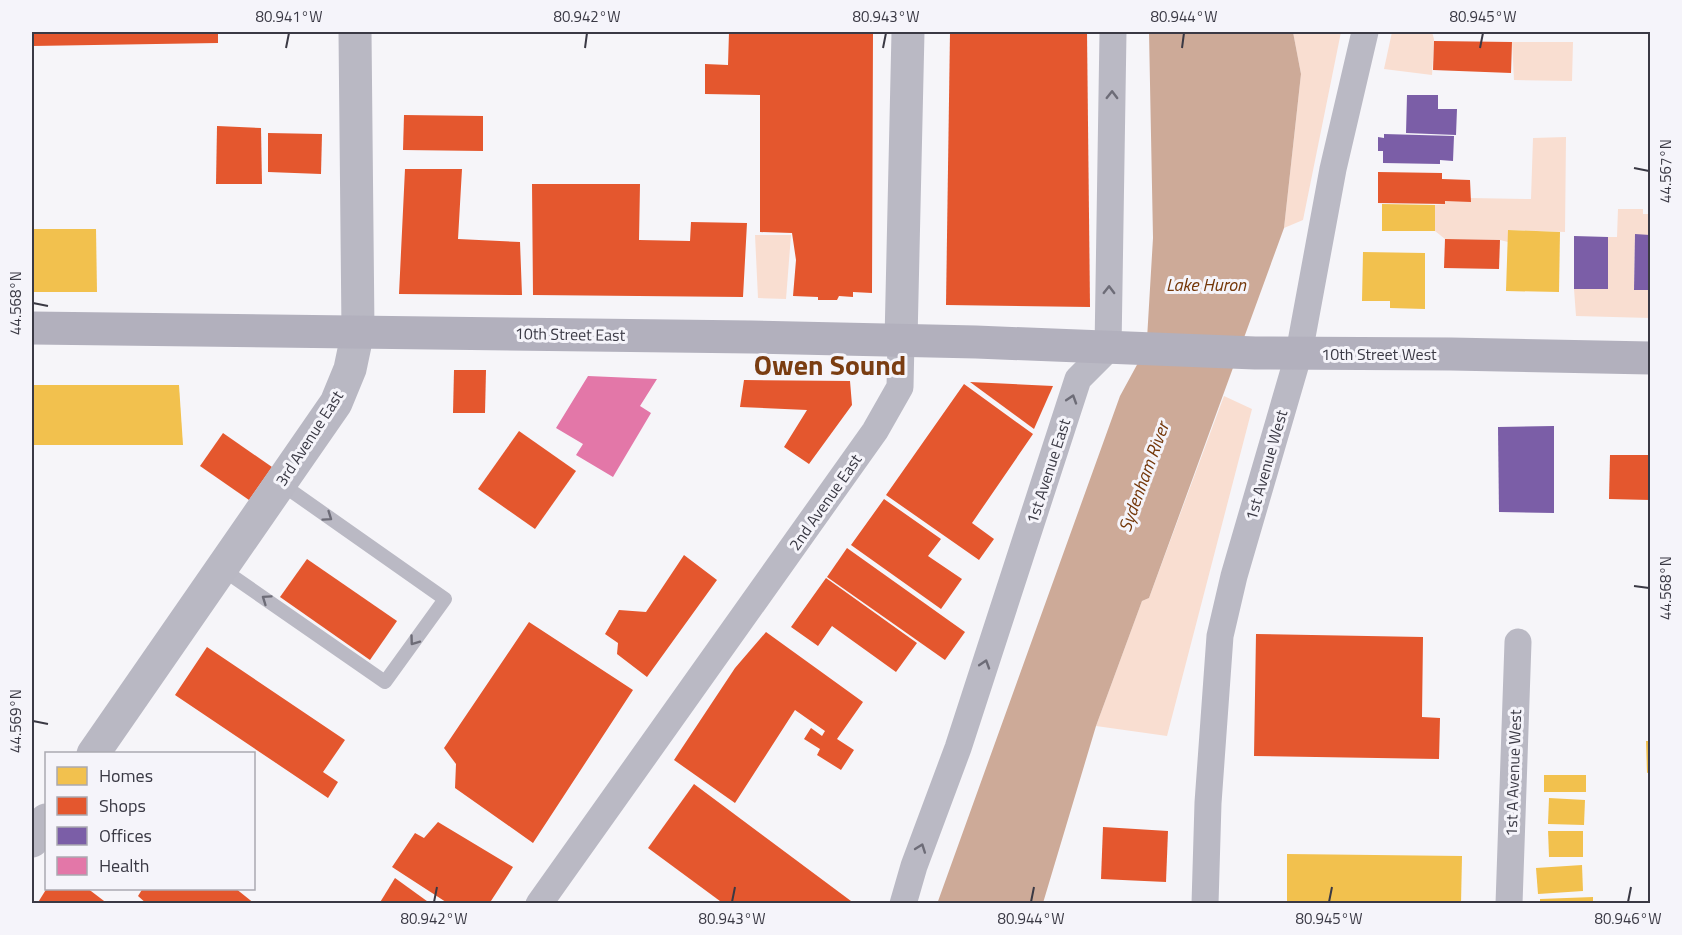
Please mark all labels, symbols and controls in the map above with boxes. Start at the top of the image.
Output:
text: 80.941°W [256,5,322,28]
text: 80.942°W [554,5,620,28]
text: 80.943°W [853,5,919,28]
text: 80.944°W [1151,5,1217,28]
text: 80.945°W [1450,5,1516,28]
one-way arrow [1106,91,1118,100]
text: 44.567°N [1654,139,1677,203]
text: 44.568°N [4,271,27,335]
water label: Lake Huron [1166,271,1247,298]
one-way arrow [1103,286,1115,295]
street label: 10th Street East [515,321,626,347]
street label: 10th Street West [1321,342,1437,366]
district label: Owen Sound [754,343,906,386]
street label: 3rd Avenue East [269,385,349,491]
one-way arrow [1065,394,1077,405]
street label: 1st Avenue West [1239,406,1293,523]
street label: 1st Avenue East [1020,415,1076,527]
water label: Sydenham River [1111,416,1177,535]
street label: 2nd Avenue East [783,449,867,555]
one-way arrow [322,509,333,520]
text: 44.568°N [1654,556,1677,620]
one-way arrow [261,595,272,606]
one-way arrow [410,635,421,646]
one-way arrow [978,659,991,670]
text: 44.569°N [4,689,27,753]
street label: 1st A Avenue West [1499,709,1527,837]
legend [45,752,255,890]
text: Homes [99,762,153,789]
text: Shops [99,792,146,819]
text: Offices [99,822,152,849]
one-way arrow [913,843,926,854]
text: Health [99,852,149,879]
text: 80.942°W [401,907,467,930]
text: 80.943°W [699,907,765,930]
text: 80.944°W [998,907,1064,930]
text: 80.945°W [1296,907,1362,930]
text: 80.946°W [1595,907,1661,930]

